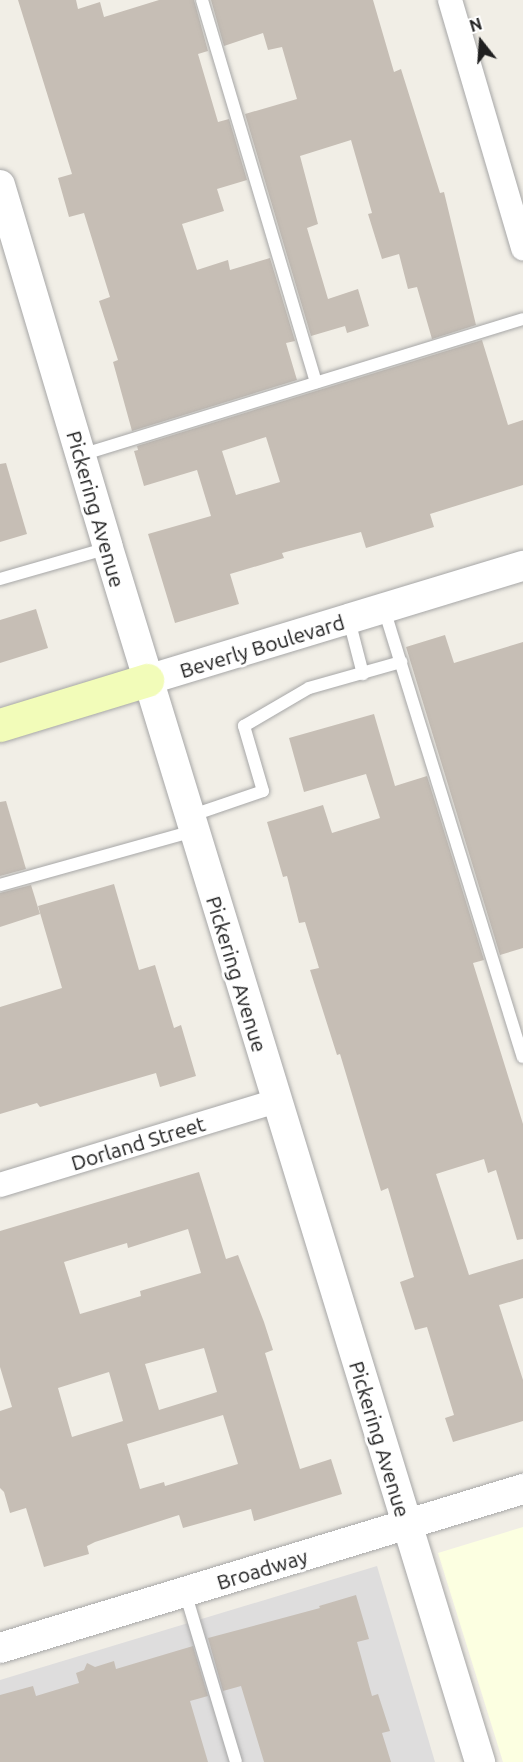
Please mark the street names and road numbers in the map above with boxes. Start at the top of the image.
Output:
street label: Pickering Avenue [62,428,130,590]
street label: Beverly Boulevard [177,609,347,683]
street label: Pickering Avenue [201,893,273,1055]
street label: Dorland Street [68,1111,208,1175]
street label: Pickering Avenue [344,1358,416,1520]
street label: Broadway [213,1543,311,1595]

